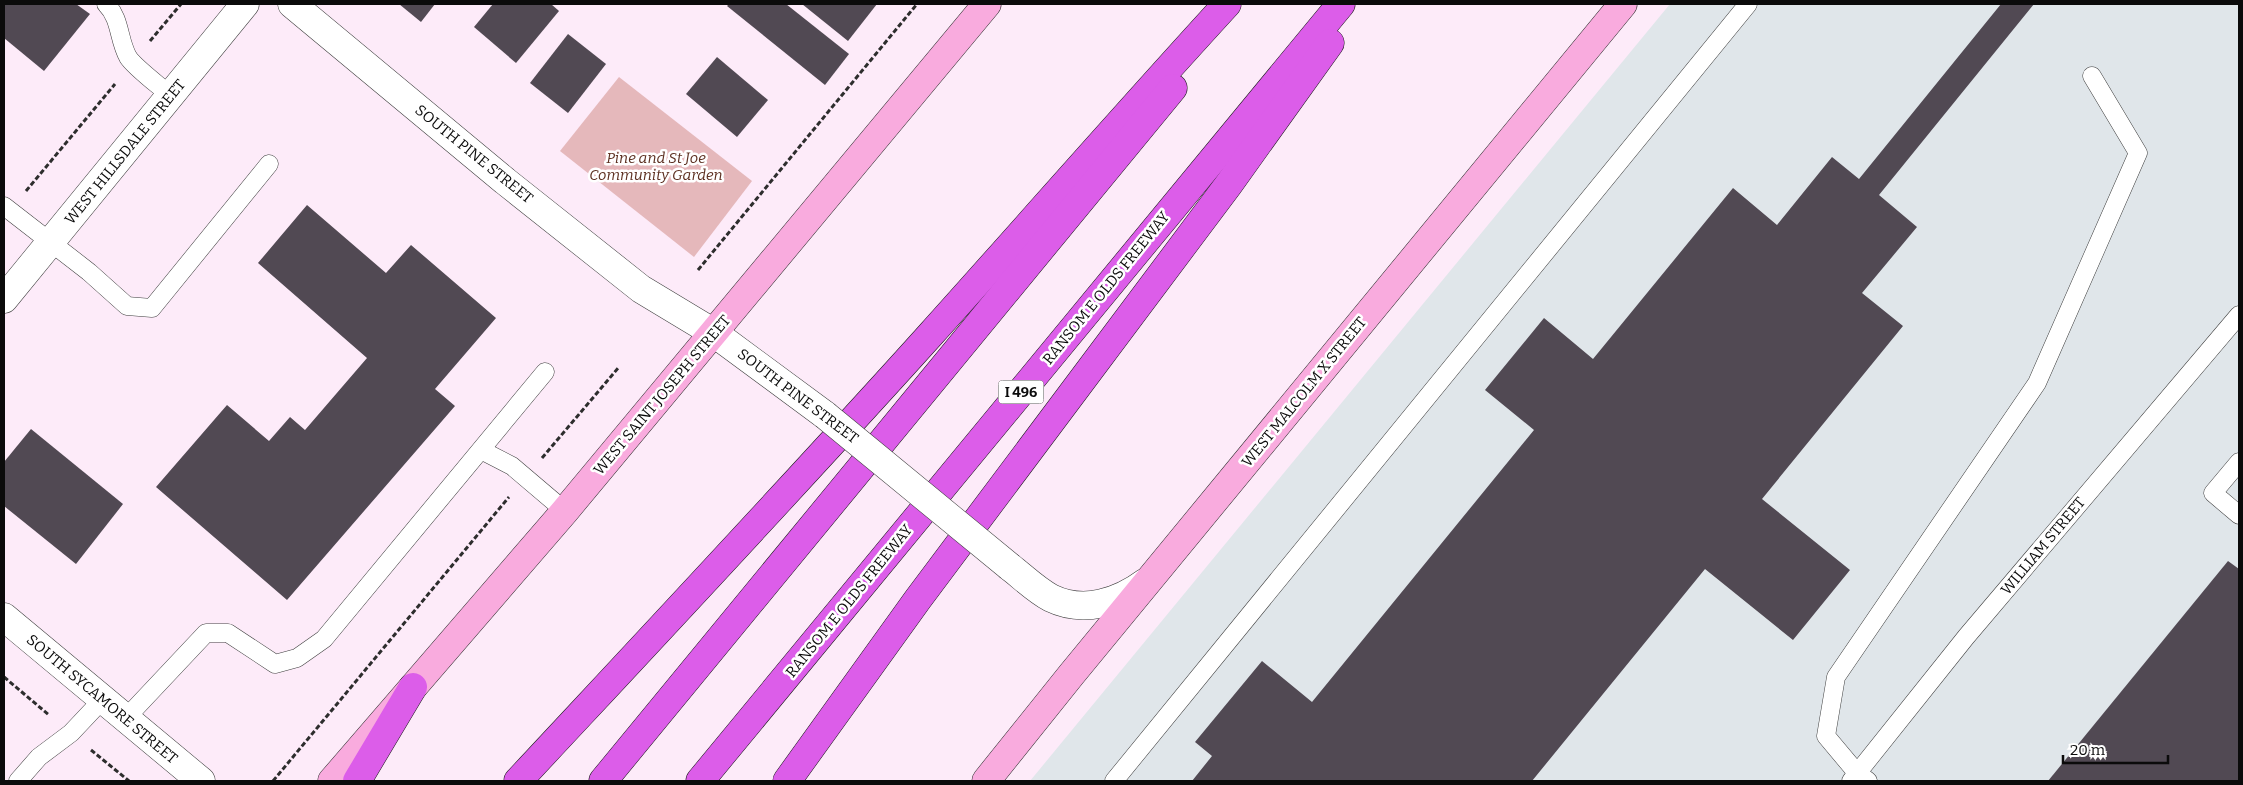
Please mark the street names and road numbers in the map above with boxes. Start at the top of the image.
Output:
street label: WEST HILLSDALE STREET [61,76,189,228]
street label: SOUTH PINE STREET [411,101,537,207]
street label: RANSOM E OLDS FREEWAY [1039,208,1173,368]
street label: WEST SAINT JOSEPH STREET [590,311,734,479]
street label: WEST MALCOLM X STREET [1238,313,1370,471]
street label: SOUTH PINE STREET [734,345,862,447]
road number: I 496 [998,381,1044,404]
street label: WILLIAM STREET [1997,493,2089,598]
street label: RANSOM E OLDS FREEWAY [782,521,916,681]
street label: SOUTH SYCAMORE STREET [23,631,181,768]

